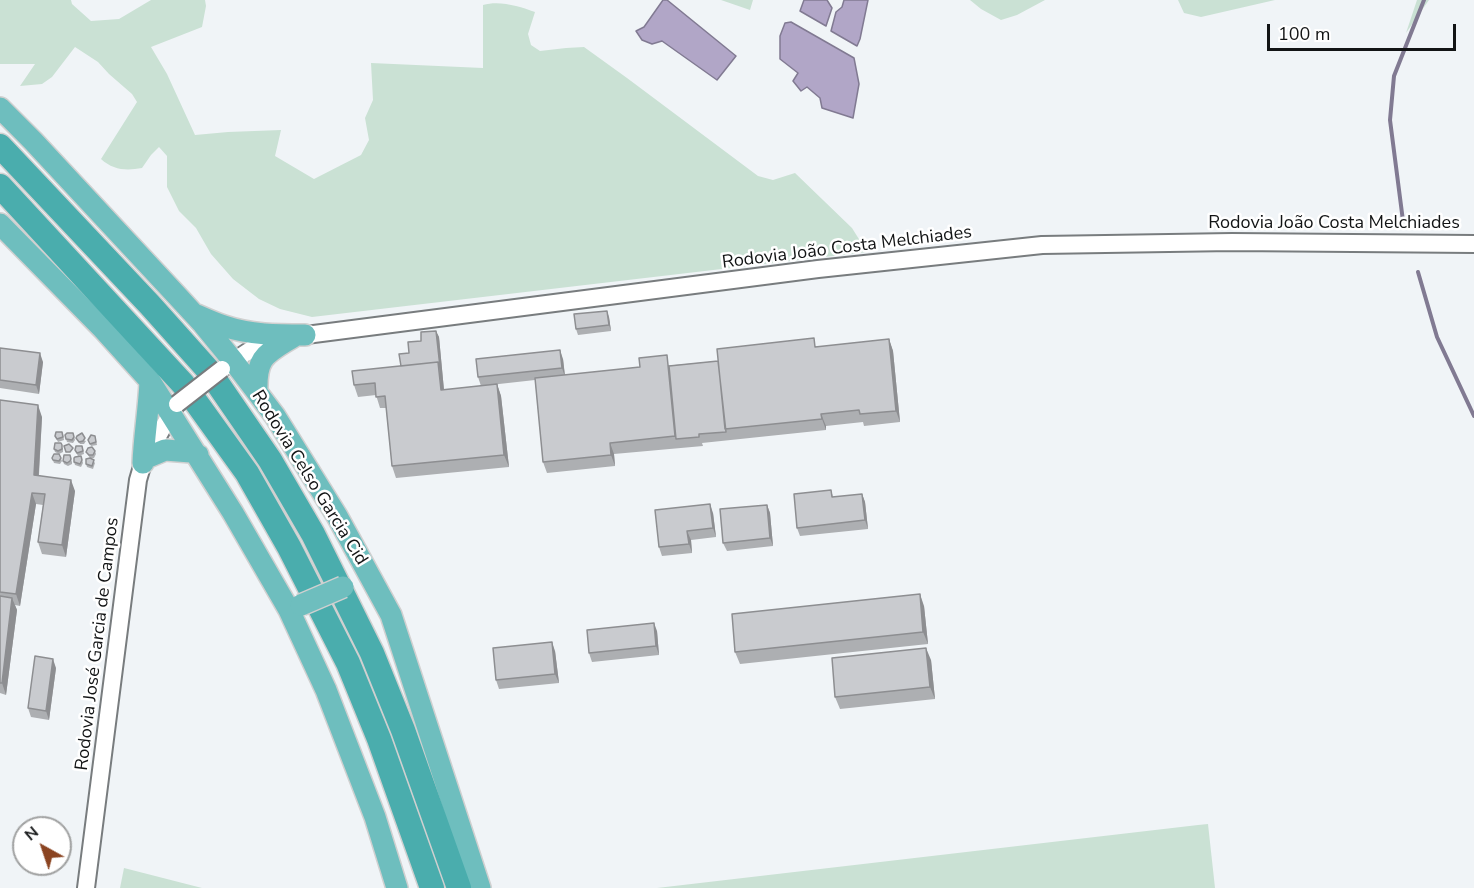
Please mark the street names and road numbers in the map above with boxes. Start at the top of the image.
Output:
street label: Rodovia João Costa Melchiades [1208,213,1460,235]
street label: Rodovia João Costa Melchiades [721,222,973,274]
street label: Rodovia Celso Garcia Cid [246,387,372,569]
street label: Rodovia José Garcia de Campos [72,516,124,772]

